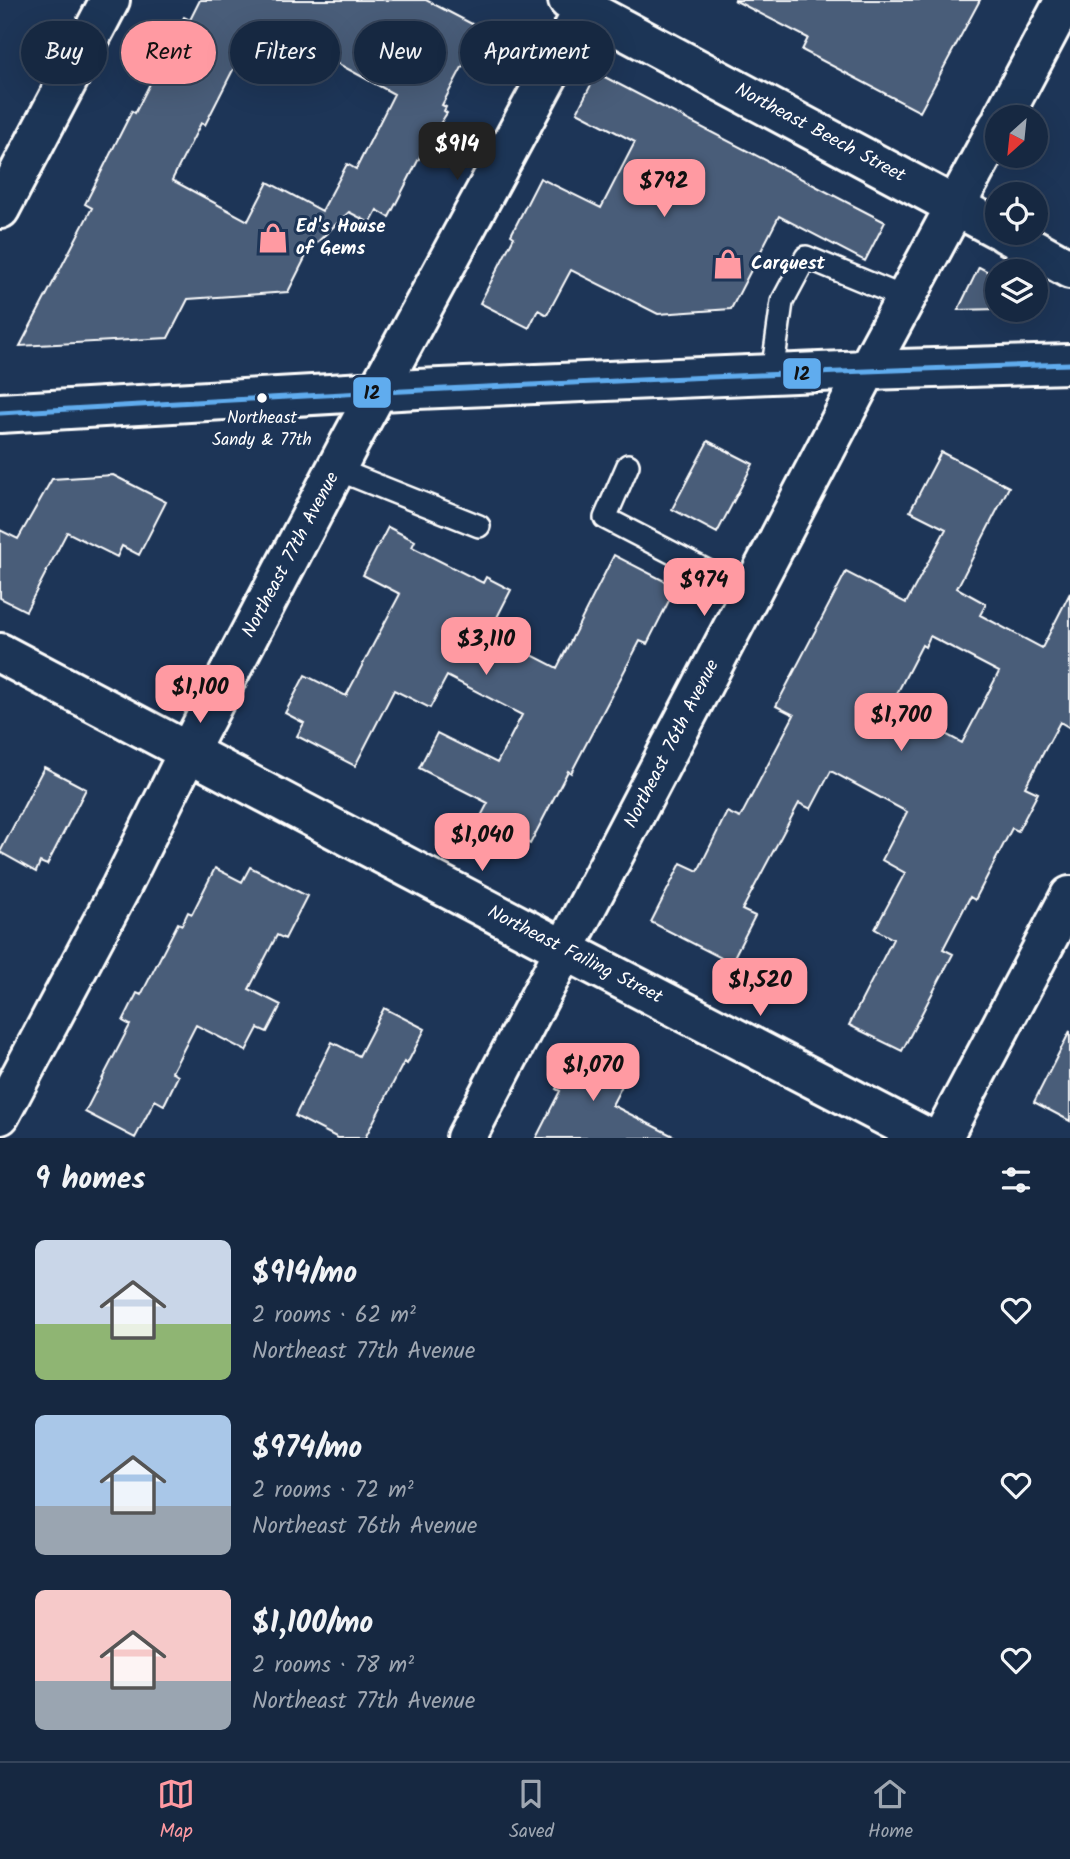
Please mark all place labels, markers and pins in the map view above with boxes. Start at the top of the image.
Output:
pin: $914 [416,122,498,182]
pin: $792 [623,160,705,219]
place label: Ed's House of Gems [296,212,386,264]
shop icon: Ed's House of Gems [256,221,290,255]
shop icon: Carquest [711,247,745,281]
place label: Carquest [751,249,826,279]
marker: Northeast Sandy & 77th [255,391,269,405]
place label: Northeast Sandy & 77th [212,405,312,454]
pin: $974 [663,558,745,618]
pin: $3,110 [429,618,543,677]
pin: $1,100 [143,666,257,725]
pin: $1,700 [844,694,958,753]
pin: $1,040 [425,814,539,873]
pin: $1,520 [703,958,817,1018]
pin: $1,070 [536,1044,650,1103]

